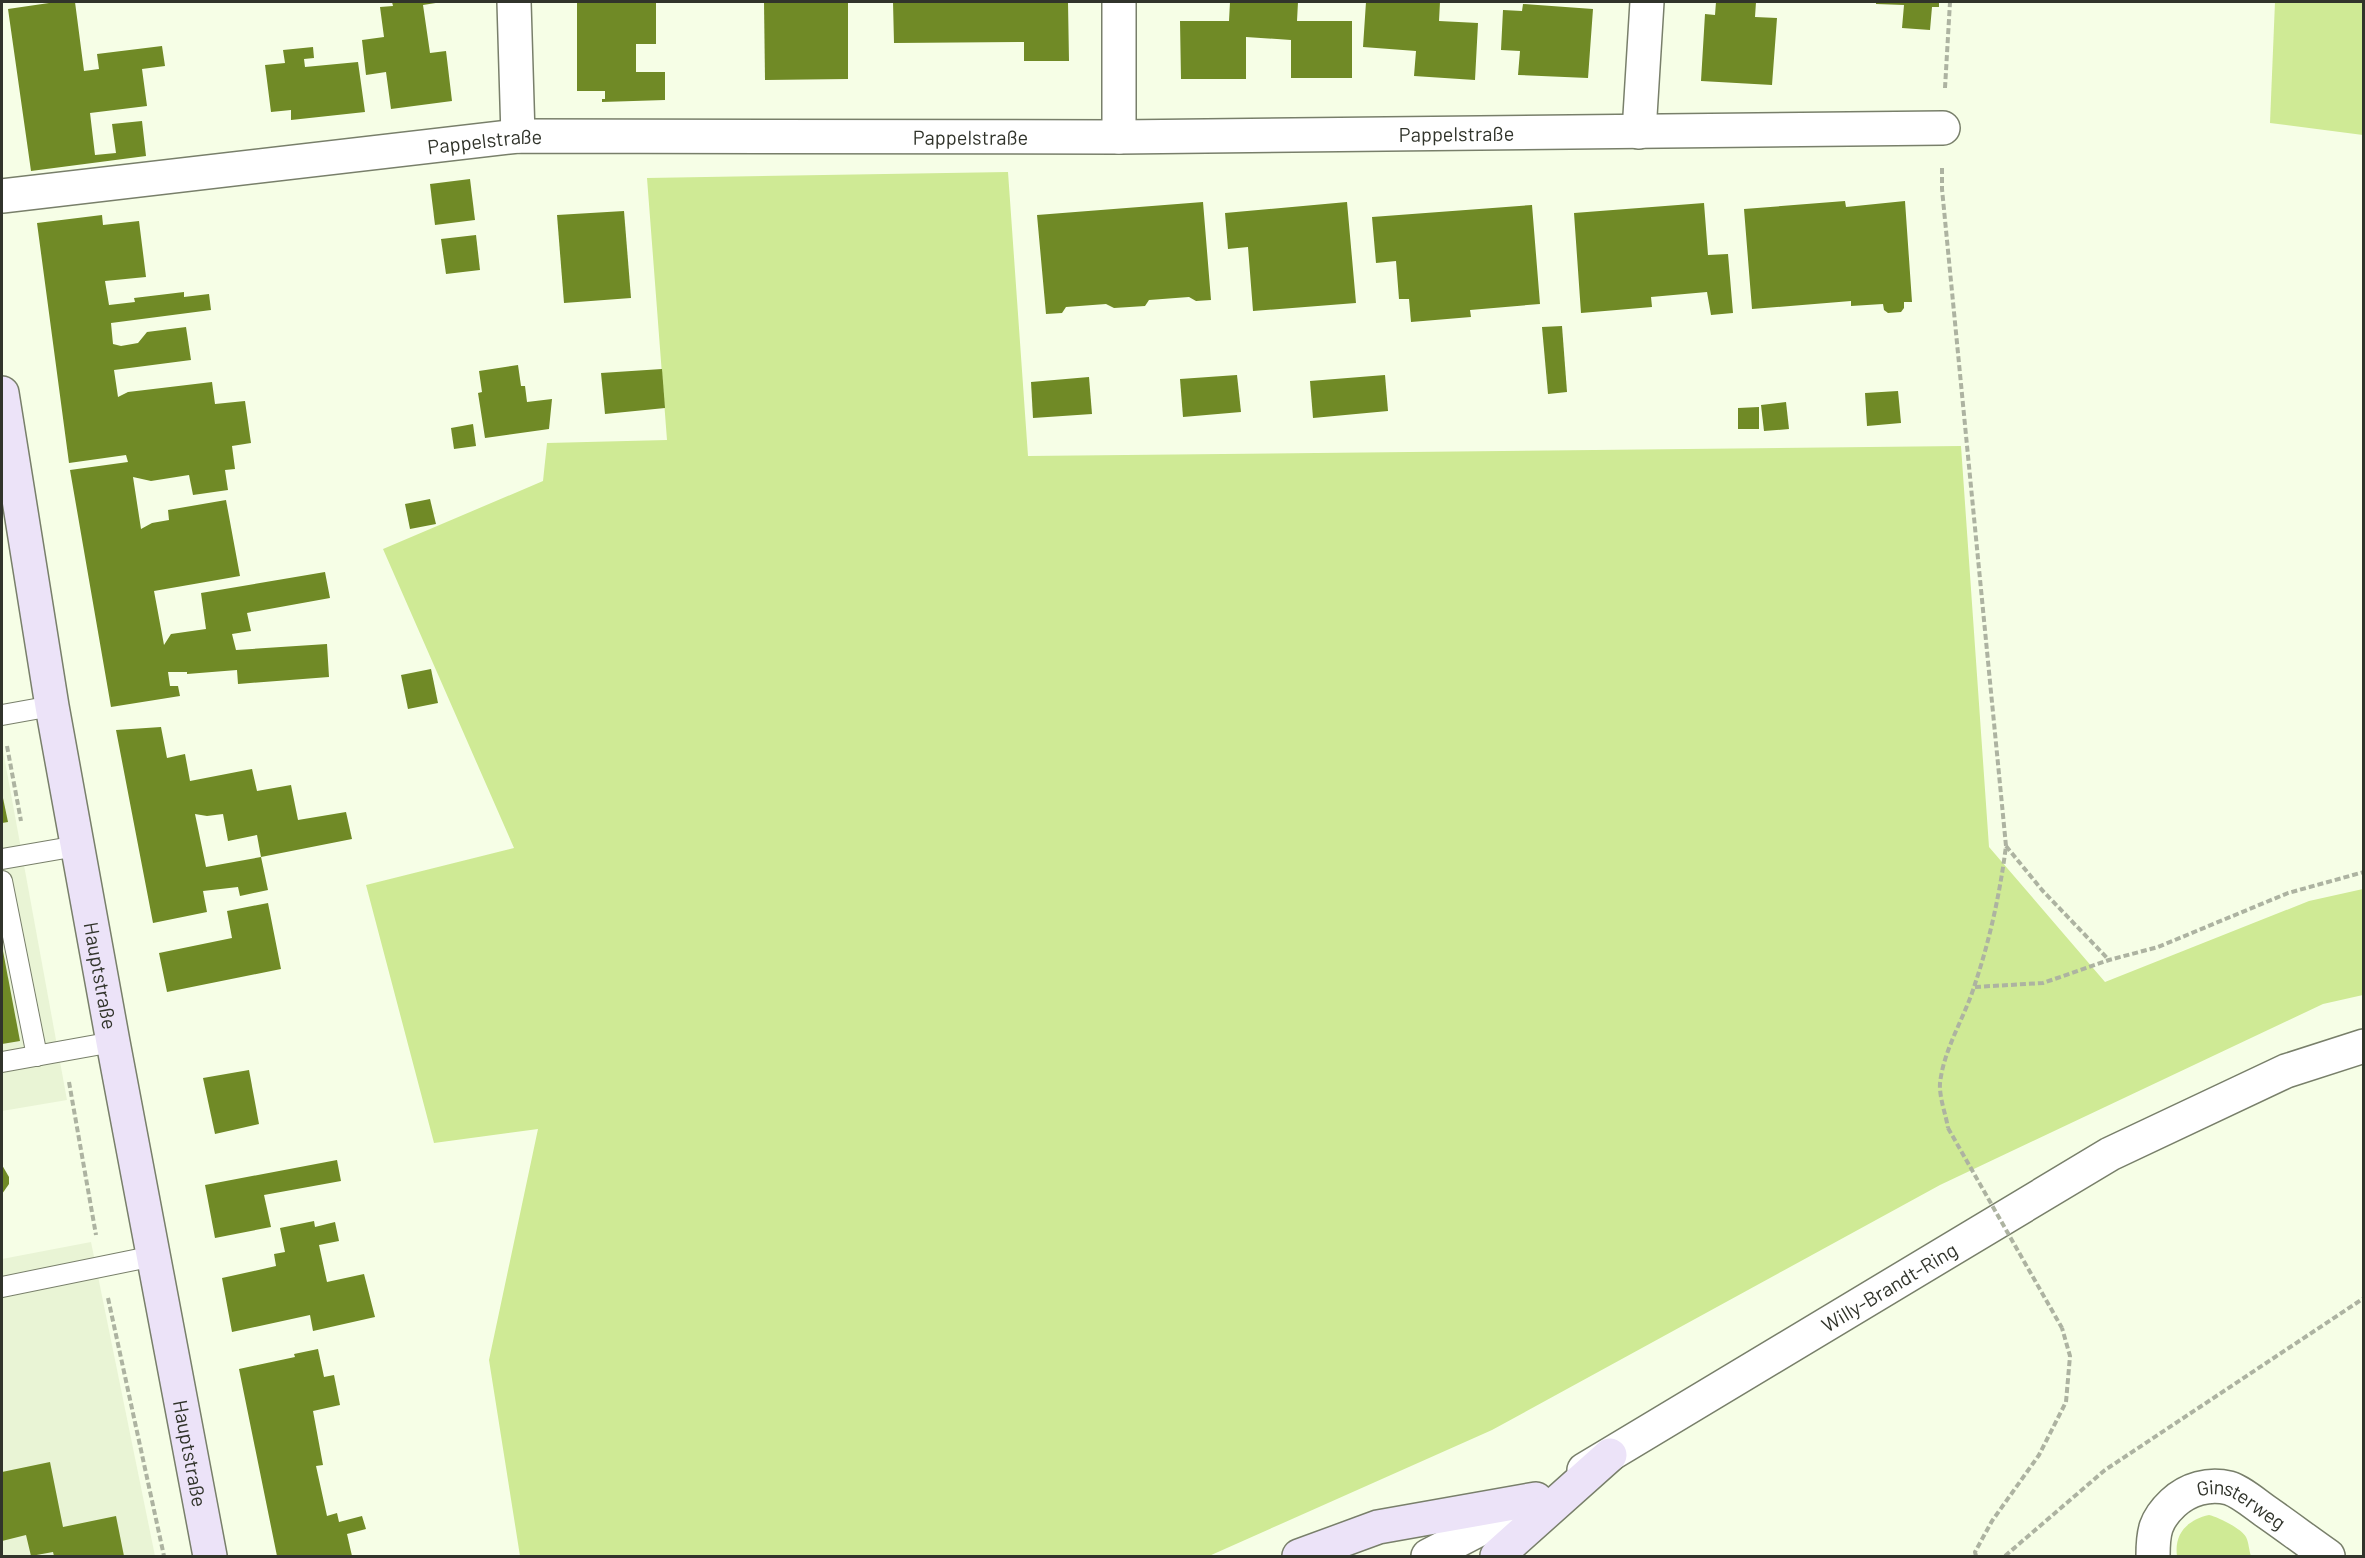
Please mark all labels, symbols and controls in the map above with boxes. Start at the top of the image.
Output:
street label: Pappelstraße [1399,121,1514,146]
street label: Pappelstraße [426,124,542,158]
street label: Pappelstraße [913,125,1028,149]
street label: Hauptstraße [79,920,122,1031]
street label: Willy-Brandt-Ring [1817,1237,1961,1337]
street label: Hauptstraße [169,1398,212,1509]
street label: Ginsterweg [2194,1474,2291,1534]

